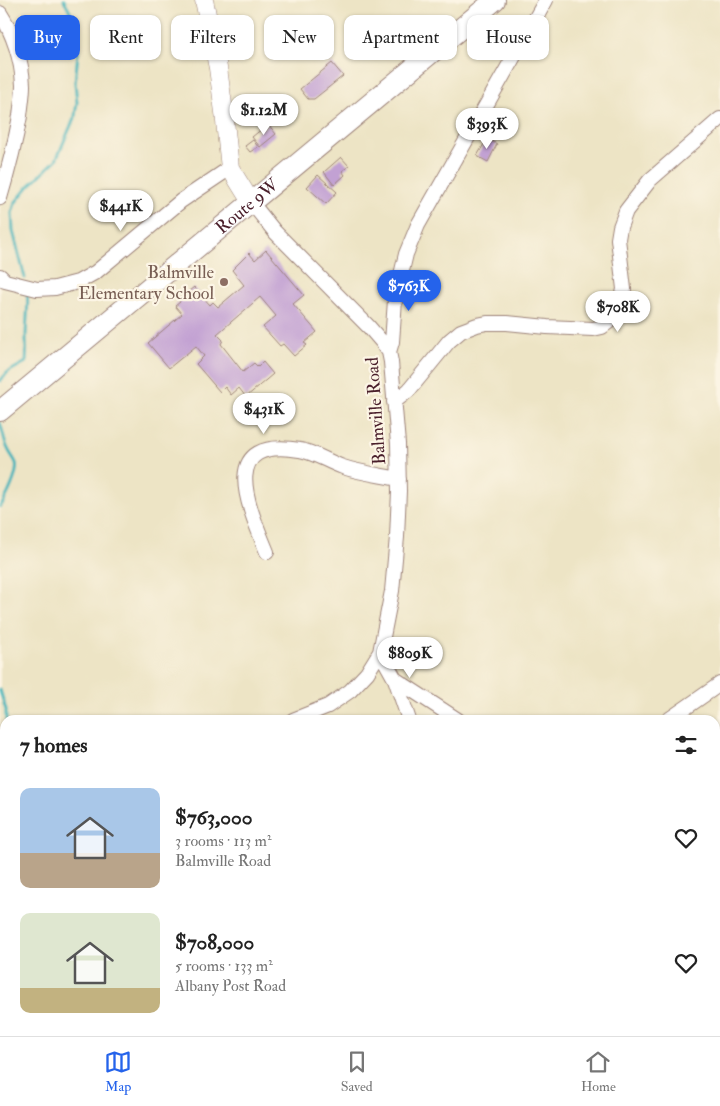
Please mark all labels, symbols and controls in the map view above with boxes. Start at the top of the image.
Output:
chip: Buy [15,15,80,60]
chip: Rent [90,15,161,60]
chip: Filters [171,15,254,60]
chip: New [264,15,334,60]
chip: Apartment [344,15,457,60]
chip: House [467,15,549,60]
pin: $1.12M [223,94,305,136]
text: $1.12M [240,100,288,120]
pin: $393K [452,108,522,150]
text: $393K [467,114,507,134]
street label: Route 9W [211,173,284,239]
pin: $441K [86,190,156,232]
text: $441K [99,196,143,216]
place label: Balmville Elementary School [78,261,214,305]
pin: $763K [374,270,444,312]
marker: Balmville Elementary School [218,276,230,288]
text: $763K [388,276,430,296]
pin: $708K [583,290,653,333]
text: $708K [596,297,640,317]
street label: Balmville Road [361,356,391,466]
pin: $431K [229,392,299,435]
text: $431K [244,399,284,419]
pin: $809K [375,636,445,679]
text: $809K [388,643,432,663]
icon: filters [672,731,700,759]
text: 7 homes [20,732,87,759]
text: $763,000 [175,804,252,831]
icon: home [60,808,120,868]
icon: heart [672,824,700,852]
text: 3 rooms · 113 m² [175,831,271,851]
text: Balmville Road [175,851,271,871]
text: $708,000 [175,929,254,956]
icon: home [60,933,120,993]
icon: heart [672,949,700,977]
text: 5 rooms · 133 m² [175,956,273,976]
text: Albany Post Road [175,976,286,996]
tab: Map [104,1048,132,1095]
tab: Saved [341,1048,373,1095]
tab: Home [581,1048,616,1095]

